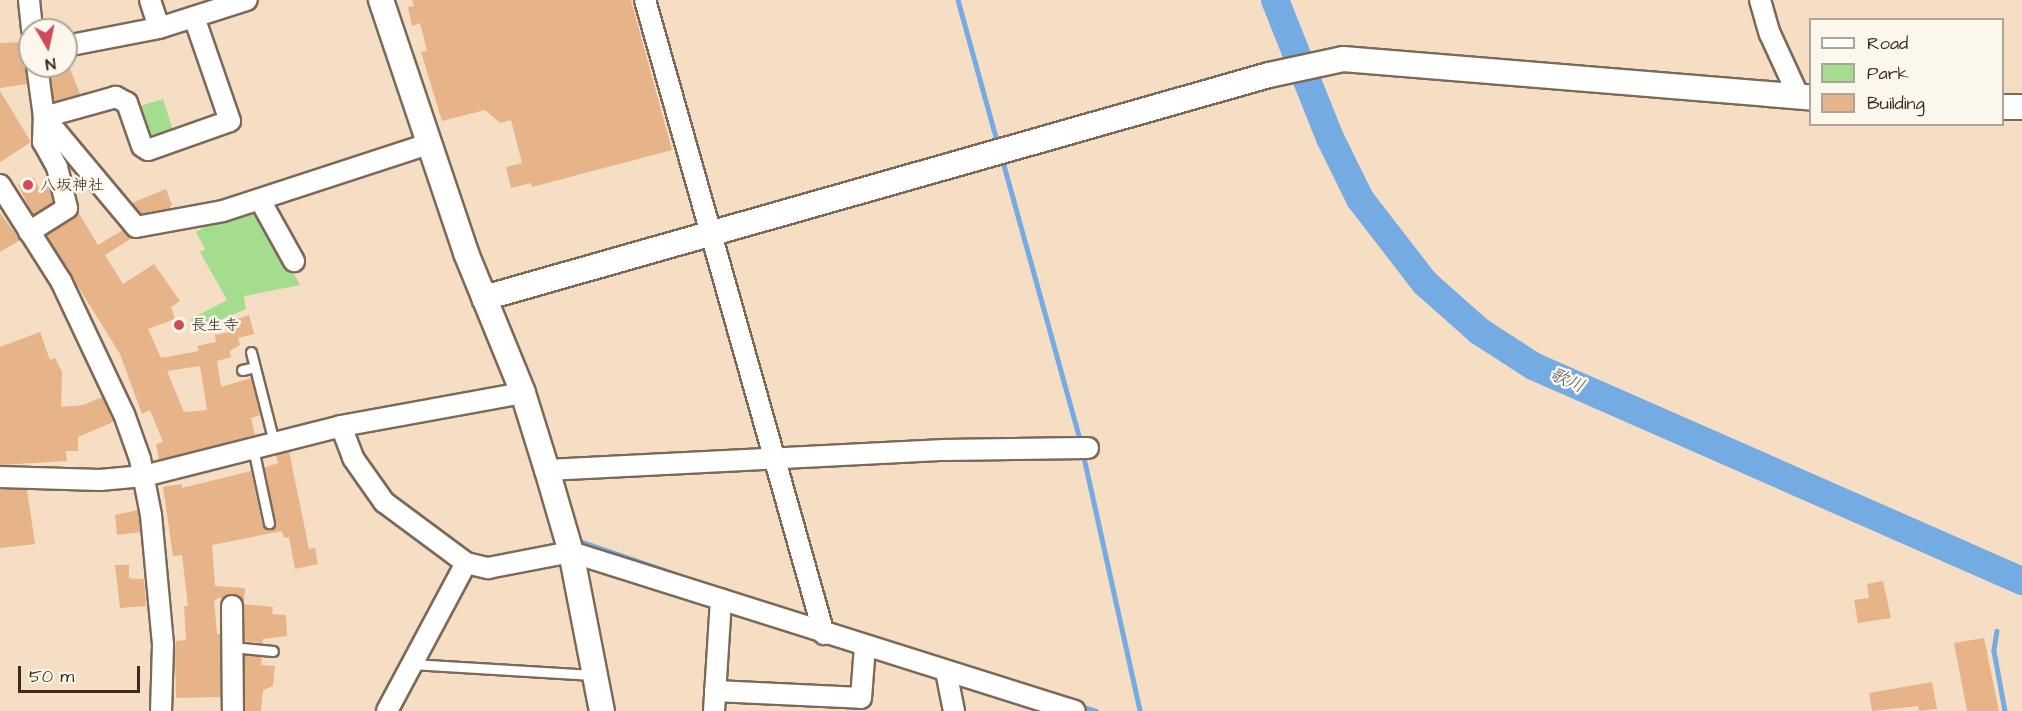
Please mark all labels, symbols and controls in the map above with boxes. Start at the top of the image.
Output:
north arrow [18,18,78,78]
legend [1809,18,2004,126]
text: Road [1867,31,1908,56]
text: N [44,52,57,75]
text: Park [1867,61,1909,86]
text: Building [1867,91,1925,116]
place label: 八坂神社 [40,175,104,195]
marker: 八坂神社 [21,178,35,192]
place label: 長生寺 [191,315,239,335]
marker: 長生寺 [172,318,186,332]
water label: 歌川 [1546,364,1588,398]
scale bar [21,654,142,692]
text: 50 m [29,664,74,689]

